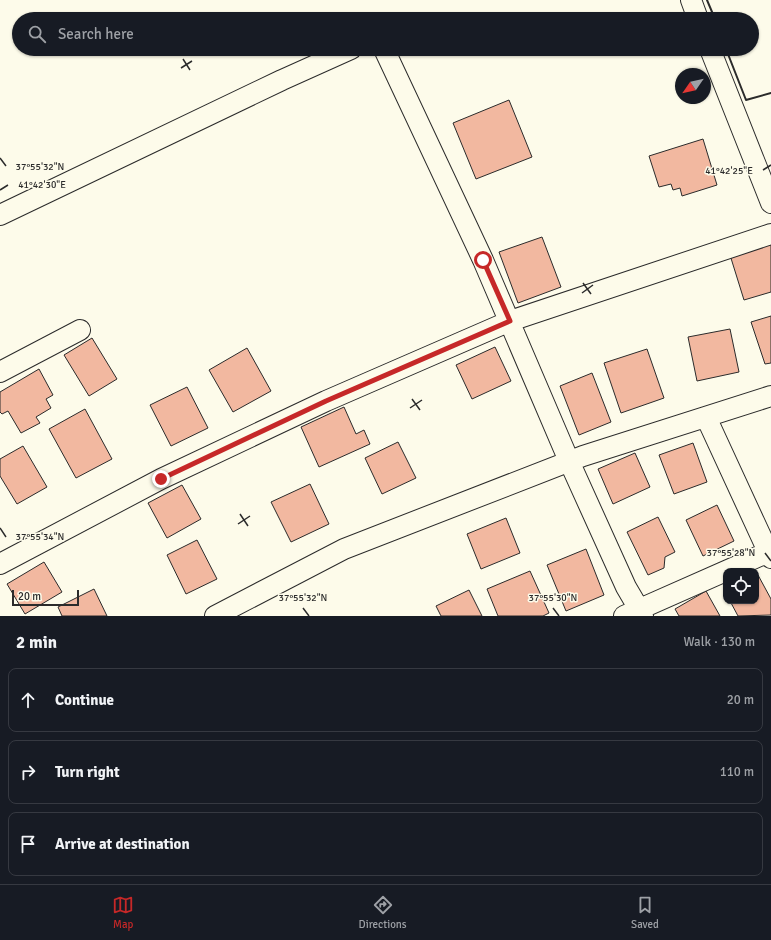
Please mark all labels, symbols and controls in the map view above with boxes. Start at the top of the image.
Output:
search box [12,12,759,56]
icon: search [26,23,48,45]
text: Search here [58,25,134,43]
north arrow [675,68,711,104]
text: 37°55'32"N [16,161,64,173]
text: 41°42'25"E [705,165,753,177]
text: 41°42'30"E [18,179,66,191]
route start [474,251,492,269]
route end [152,470,170,488]
text: 37°55'34"N [16,531,64,543]
text: 37°55'28"N [707,547,755,559]
map controls [723,568,759,604]
button: locate [723,568,759,604]
scale bar [12,588,79,607]
text: 20 m [18,590,41,603]
text: 37°55'32"N [279,592,327,604]
text: 37°55'30"N [529,592,577,604]
text: 2 min [16,632,57,653]
text: Walk · 130 m [684,634,755,650]
icon: ahead [17,689,39,711]
text: Continue [55,691,114,709]
text: 20 m [727,692,754,708]
icon: right [17,761,39,783]
text: Turn right [55,763,120,781]
text: 110 m [720,764,754,780]
icon: arrive [17,833,39,855]
text: Arrive at destination [55,835,190,853]
tab: Map [112,894,134,931]
tab: Directions [359,894,407,931]
tab: Saved [631,894,659,931]

